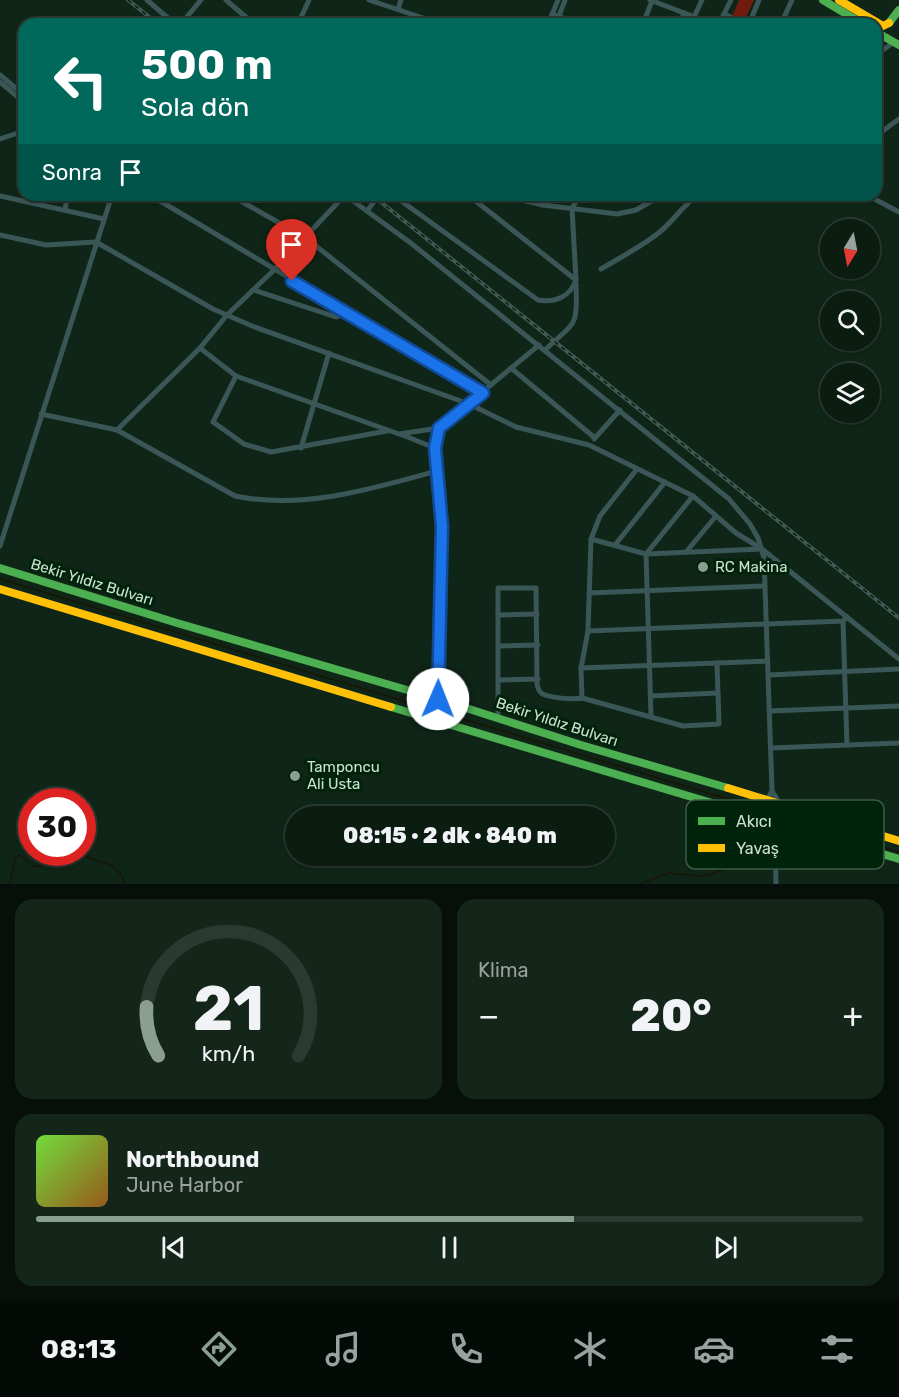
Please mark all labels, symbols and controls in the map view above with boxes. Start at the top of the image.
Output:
text: 500 m [141,40,273,90]
icon: left [42,42,120,120]
text: Sola dön [141,91,249,123]
icon: arrive [114,156,147,189]
text: Sonra [42,159,102,186]
pin [266,219,317,281]
north arrow [820,219,880,279]
map controls [820,219,880,423]
icon: arrive [275,228,308,261]
button: search [820,291,880,351]
button: layers [820,363,880,423]
street label: Bekir Yıldız Bulvarı [29,555,155,609]
place label: RC Makina [715,558,787,576]
marker: RC Makina [696,560,710,574]
position arrow [406,667,470,731]
street label: Bekir Yıldız Bulvarı [494,694,620,750]
place label: Tamponcu Ali Usta [307,758,380,793]
marker: Tamponcu Ali Usta [288,769,302,783]
speed limit sign: 30 [18,788,96,866]
legend [686,800,884,869]
text: Akıcı [736,812,772,831]
text: 08:15 · 2 dk · 840 m [343,822,557,849]
text: Yavaş [736,839,779,858]
text: Klima [478,958,529,982]
text: 21 [193,972,264,1046]
text: 20° [631,989,711,1042]
text: − [478,996,499,1035]
text: + [842,996,863,1035]
text: km/h [202,1041,255,1066]
text: Northbound [126,1146,259,1173]
text: June Harbor [126,1173,243,1197]
icon: previous [157,1231,190,1264]
icon: pause [433,1231,466,1264]
icon: next [709,1231,742,1264]
icon: directions [198,1328,240,1370]
icon: music [322,1328,364,1370]
icon: phone [445,1328,487,1370]
icon: climate [569,1328,611,1370]
icon: car [693,1328,735,1370]
icon: filters [816,1328,858,1370]
text: 08:13 [41,1333,117,1365]

